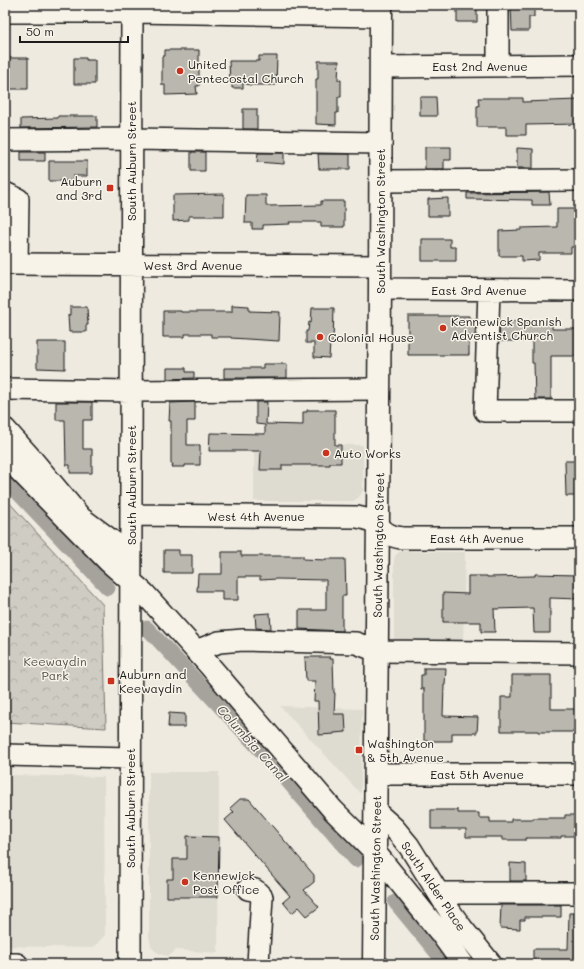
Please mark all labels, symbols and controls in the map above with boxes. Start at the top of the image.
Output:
scale bar [20,18,128,44]
text: 50 m [26,23,54,39]
place label: United Pentecostal Church [188,56,304,86]
street label: East 2nd Avenue [432,58,528,74]
marker: United Pentecostal Church [175,66,185,76]
street label: South Auburn Street [123,101,139,221]
street label: South Washington Street [372,148,388,294]
place label: Auburn and 3rd [56,173,102,203]
marker: Auburn and 3rd [105,183,115,193]
street label: West 3rd Avenue [144,257,242,273]
street label: East 3rd Avenue [431,282,527,298]
place label: Kennewick Spanish Adventist Church [451,313,561,343]
marker: Kennewick Spanish Adventist Church [438,323,448,333]
place label: Colonial House [328,329,414,345]
marker: Colonial House [315,332,325,342]
street label: South Auburn Street [123,425,139,545]
place label: Auto Works [334,445,401,461]
marker: Auto Works [321,448,331,458]
street label: South Washington Street [369,472,387,618]
street label: West 4th Avenue [207,508,305,524]
street label: East 4th Avenue [430,530,524,546]
park label: Keewaydin Park [23,653,87,683]
place label: Auburn and Keewaydin [119,666,187,696]
marker: Auburn and Keewaydin [106,676,116,686]
water label: Columbia Canal [214,701,293,786]
place label: Washington & 5th Avenue [367,735,444,765]
marker: Washington & 5th Avenue [354,745,364,755]
street label: South Auburn Street [122,748,138,868]
street label: East 5th Avenue [430,766,524,782]
street label: South Washington Street [366,795,384,941]
street label: South Alder Place [398,838,470,934]
place label: Kennewick Post Office [193,867,259,897]
marker: Kennewick Post Office [180,877,190,887]

